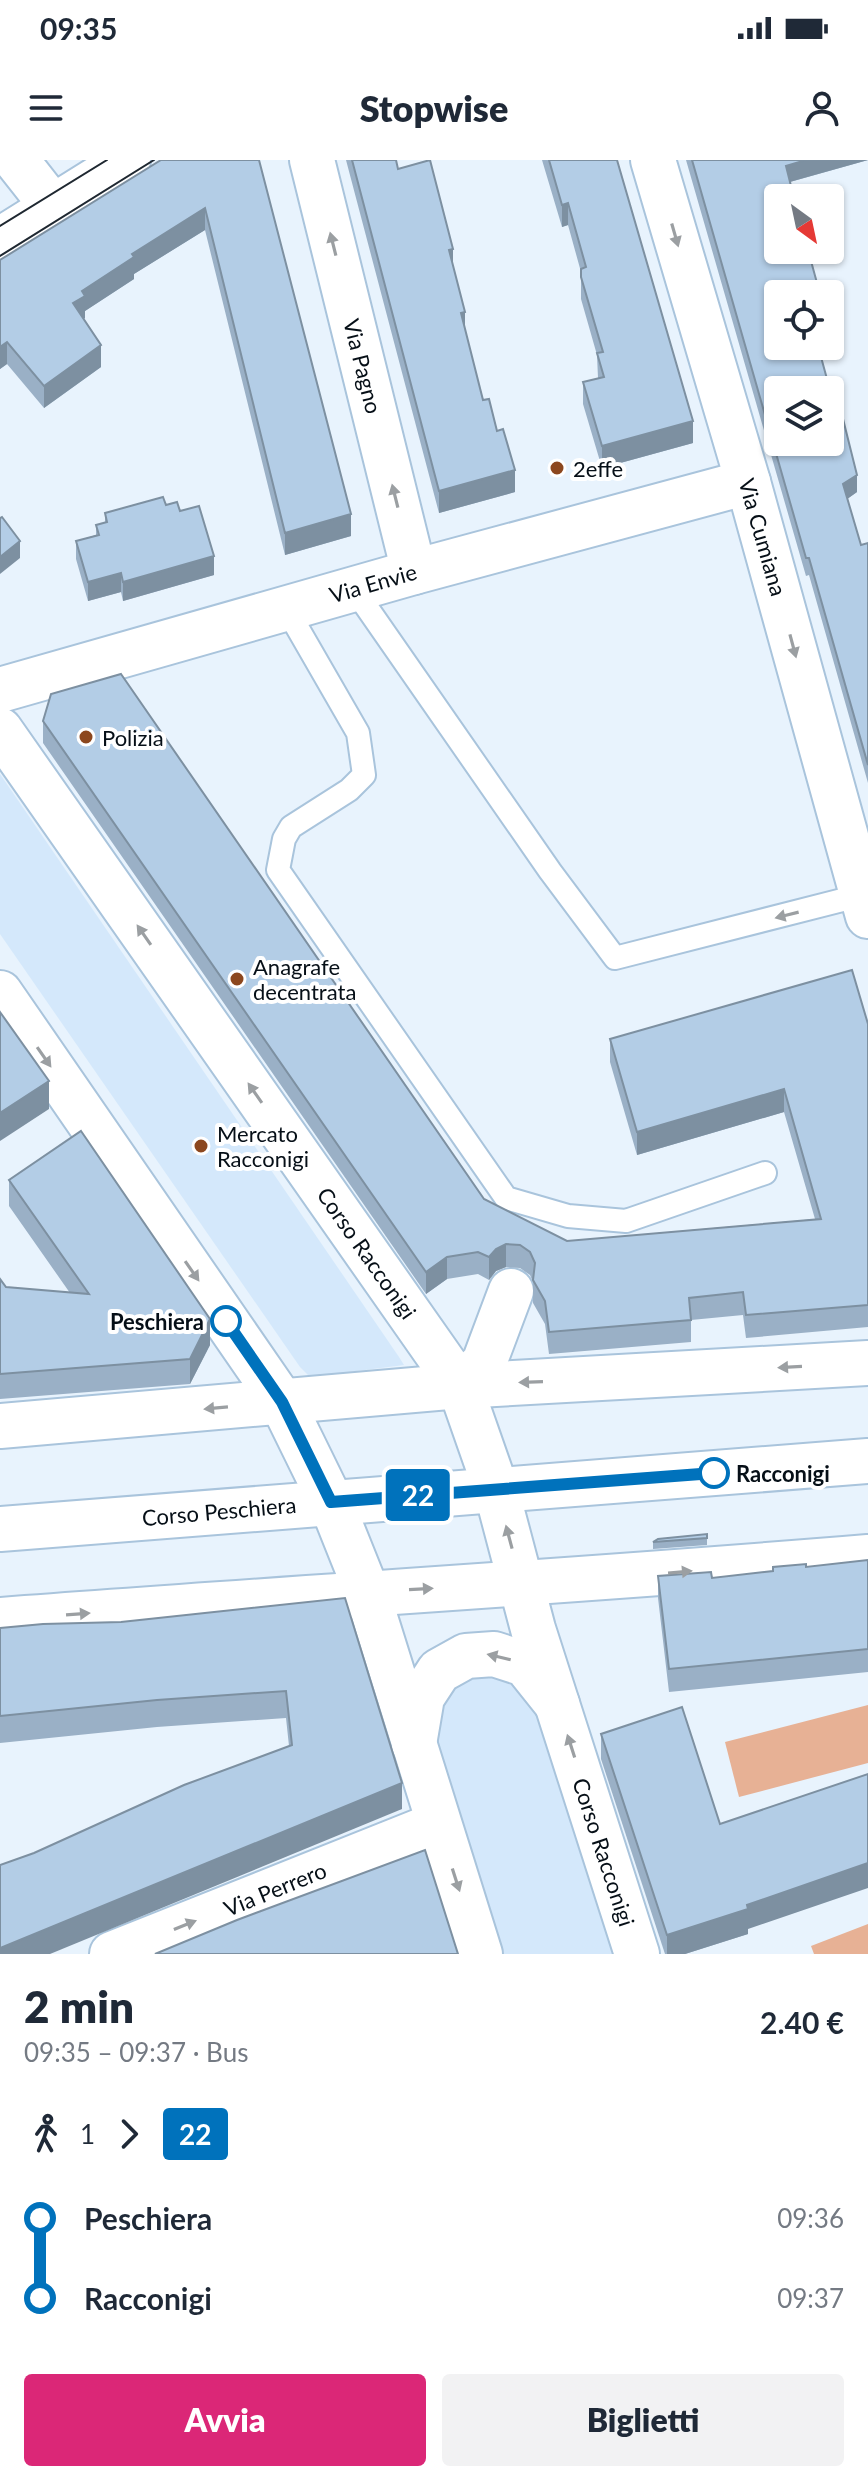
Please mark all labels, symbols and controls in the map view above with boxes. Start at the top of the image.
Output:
text: 09:35 [40,10,117,46]
icon: menu [24,86,68,130]
text: Stopwise [360,86,508,130]
icon: person [800,86,844,130]
north arrow [764,184,844,264]
map controls [764,184,844,456]
one-way arrow [669,223,682,247]
one-way arrow [326,231,338,256]
button: locate [764,280,844,360]
street label: Via Pagno [338,316,388,416]
button: layers [764,376,844,456]
place label: 2effe [573,455,623,482]
marker: 2effe [548,459,566,477]
street label: Via Cumiana [733,475,793,599]
one-way arrow [389,483,401,508]
street label: Via Envie [326,558,420,608]
one-way arrow [788,634,800,659]
place label: Polizia [102,724,164,751]
marker: Polizia [77,728,95,746]
one-way arrow [774,909,799,921]
one-way arrow [137,925,152,946]
place label: Anagrafe decentrata [253,953,356,1005]
marker: Anagrafe decentrata [228,970,246,988]
one-way arrow [36,1047,51,1068]
one-way arrow [248,1082,263,1103]
place label: Mercato Racconigi [217,1120,309,1172]
marker: Mercato Racconigi [192,1137,210,1155]
street label: Corso Racconigi [312,1182,422,1324]
one-way arrow [184,1261,199,1282]
marker: Peschiera [211,1306,241,1336]
place label: Peschiera [110,1308,204,1335]
one-way arrow [777,1361,802,1374]
one-way arrow [518,1376,543,1389]
one-way arrow [203,1401,228,1414]
marker: Racconigi [699,1458,729,1488]
place label: Racconigi [736,1460,830,1487]
line badge: 22 [382,1469,454,1521]
text: 22 [402,1478,434,1512]
street label: Corso Peschiera [141,1491,297,1531]
one-way arrow [502,1524,514,1549]
one-way arrow [668,1565,693,1578]
one-way arrow [409,1582,434,1595]
one-way arrow [66,1607,91,1620]
one-way arrow [487,1650,512,1663]
one-way arrow [564,1734,576,1758]
street label: Corso Racconigi [567,1774,641,1930]
street label: Via Perrero [220,1856,330,1922]
one-way arrow [451,1869,463,1893]
one-way arrow [173,1918,197,1931]
text: 2 min [24,1980,134,2032]
text: 2.40 € [760,2004,844,2040]
text: 09:35 – 09:37 · Bus [24,2036,248,2068]
icon: walk [24,2112,68,2156]
icon: forward [107,2112,151,2156]
text: 22 [179,2117,212,2151]
text: 1 [80,2118,95,2150]
text: Peschiera [84,2200,212,2236]
text: 09:36 [777,2202,844,2234]
text: Racconigi [84,2280,212,2316]
text: 09:37 [777,2282,844,2314]
button: Avvia [24,2374,426,2466]
button: Biglietti [442,2374,844,2466]

